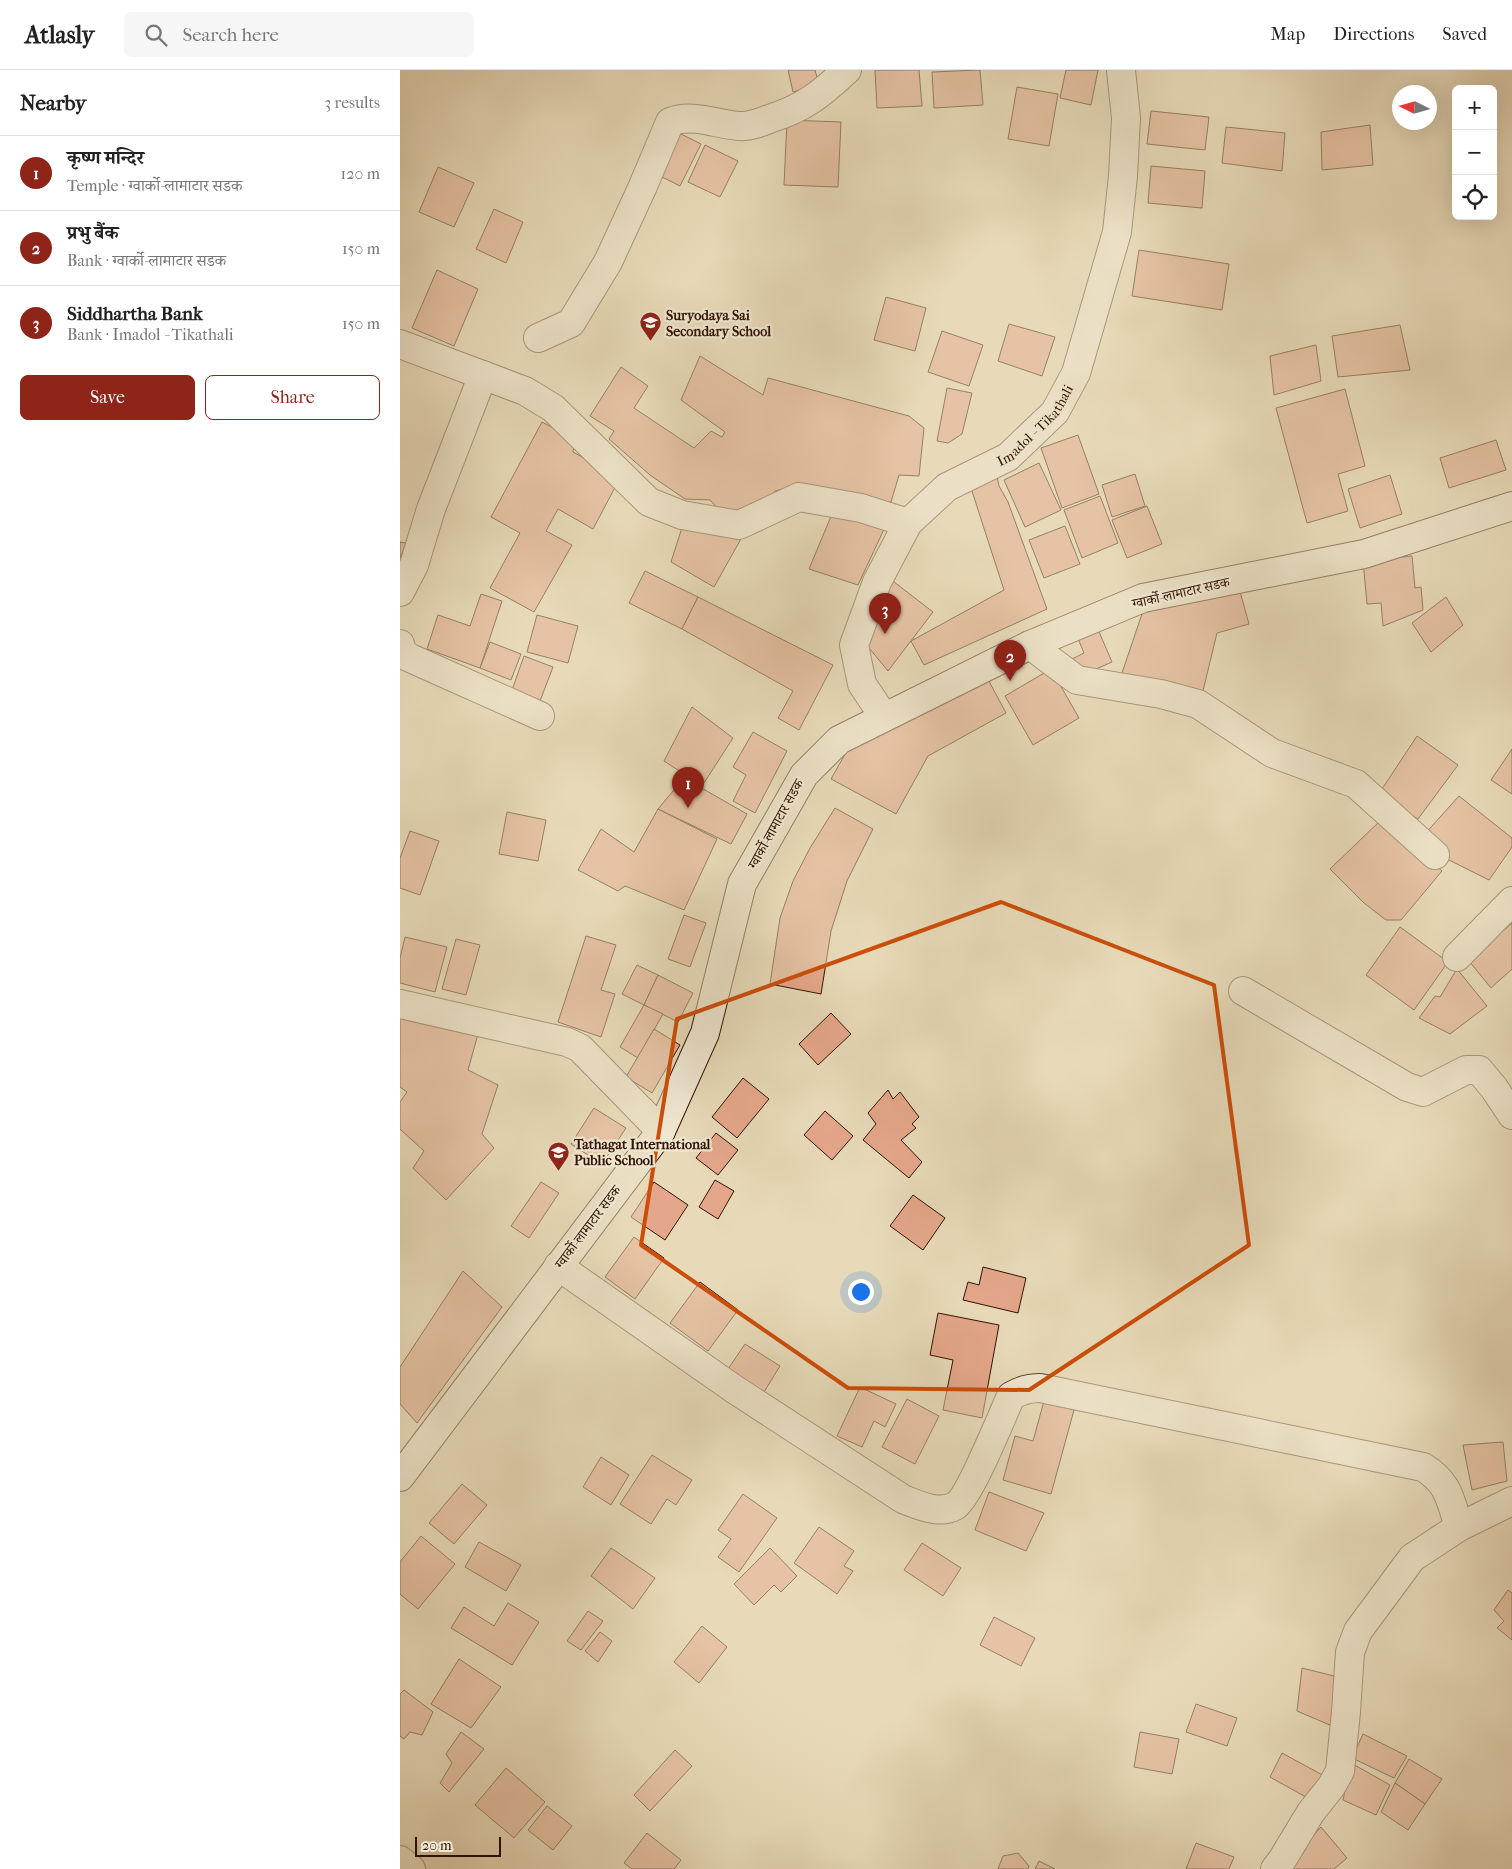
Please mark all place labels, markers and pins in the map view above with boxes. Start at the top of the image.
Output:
place label: Suryodaya Sai Secondary School [666,307,771,340]
school or university icon: Suryodaya Sai Secondary School [638,311,662,342]
pin: 3 [869,593,901,634]
pin: 2 [994,640,1026,681]
pin: 1 [672,767,704,808]
place label: Tathagat International Public School [573,1136,711,1169]
school or university icon: Tathagat International Public School [546,1140,570,1171]

